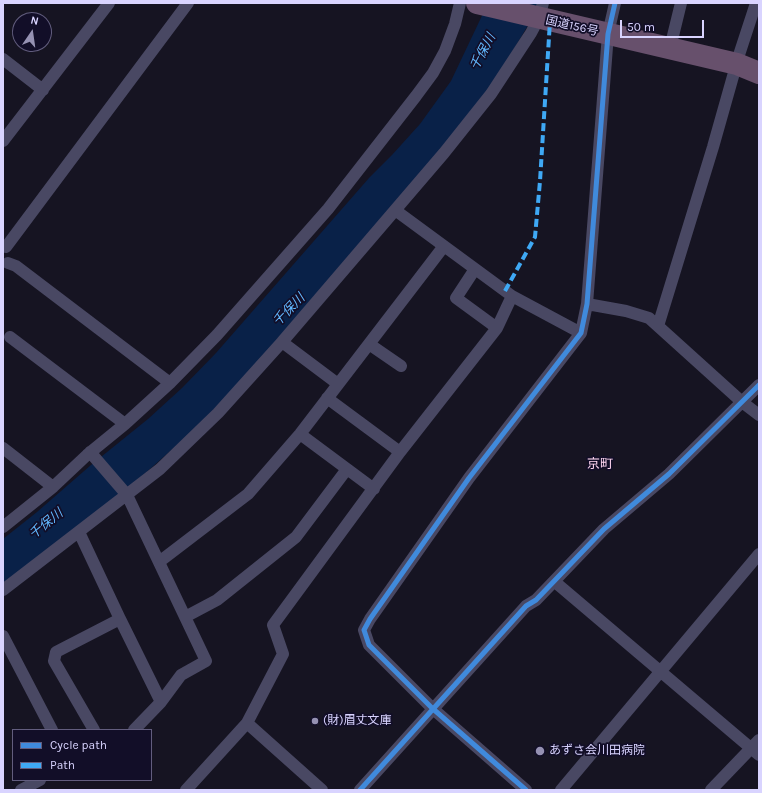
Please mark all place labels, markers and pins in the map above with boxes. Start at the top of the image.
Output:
place label: (財)眉丈文庫 [323,714,392,728]
marker: (財)眉丈文庫 [310,716,320,726]
place label: あずさ会川田病院 [549,744,645,758]
marker: あずさ会川田病院 [534,745,546,757]

